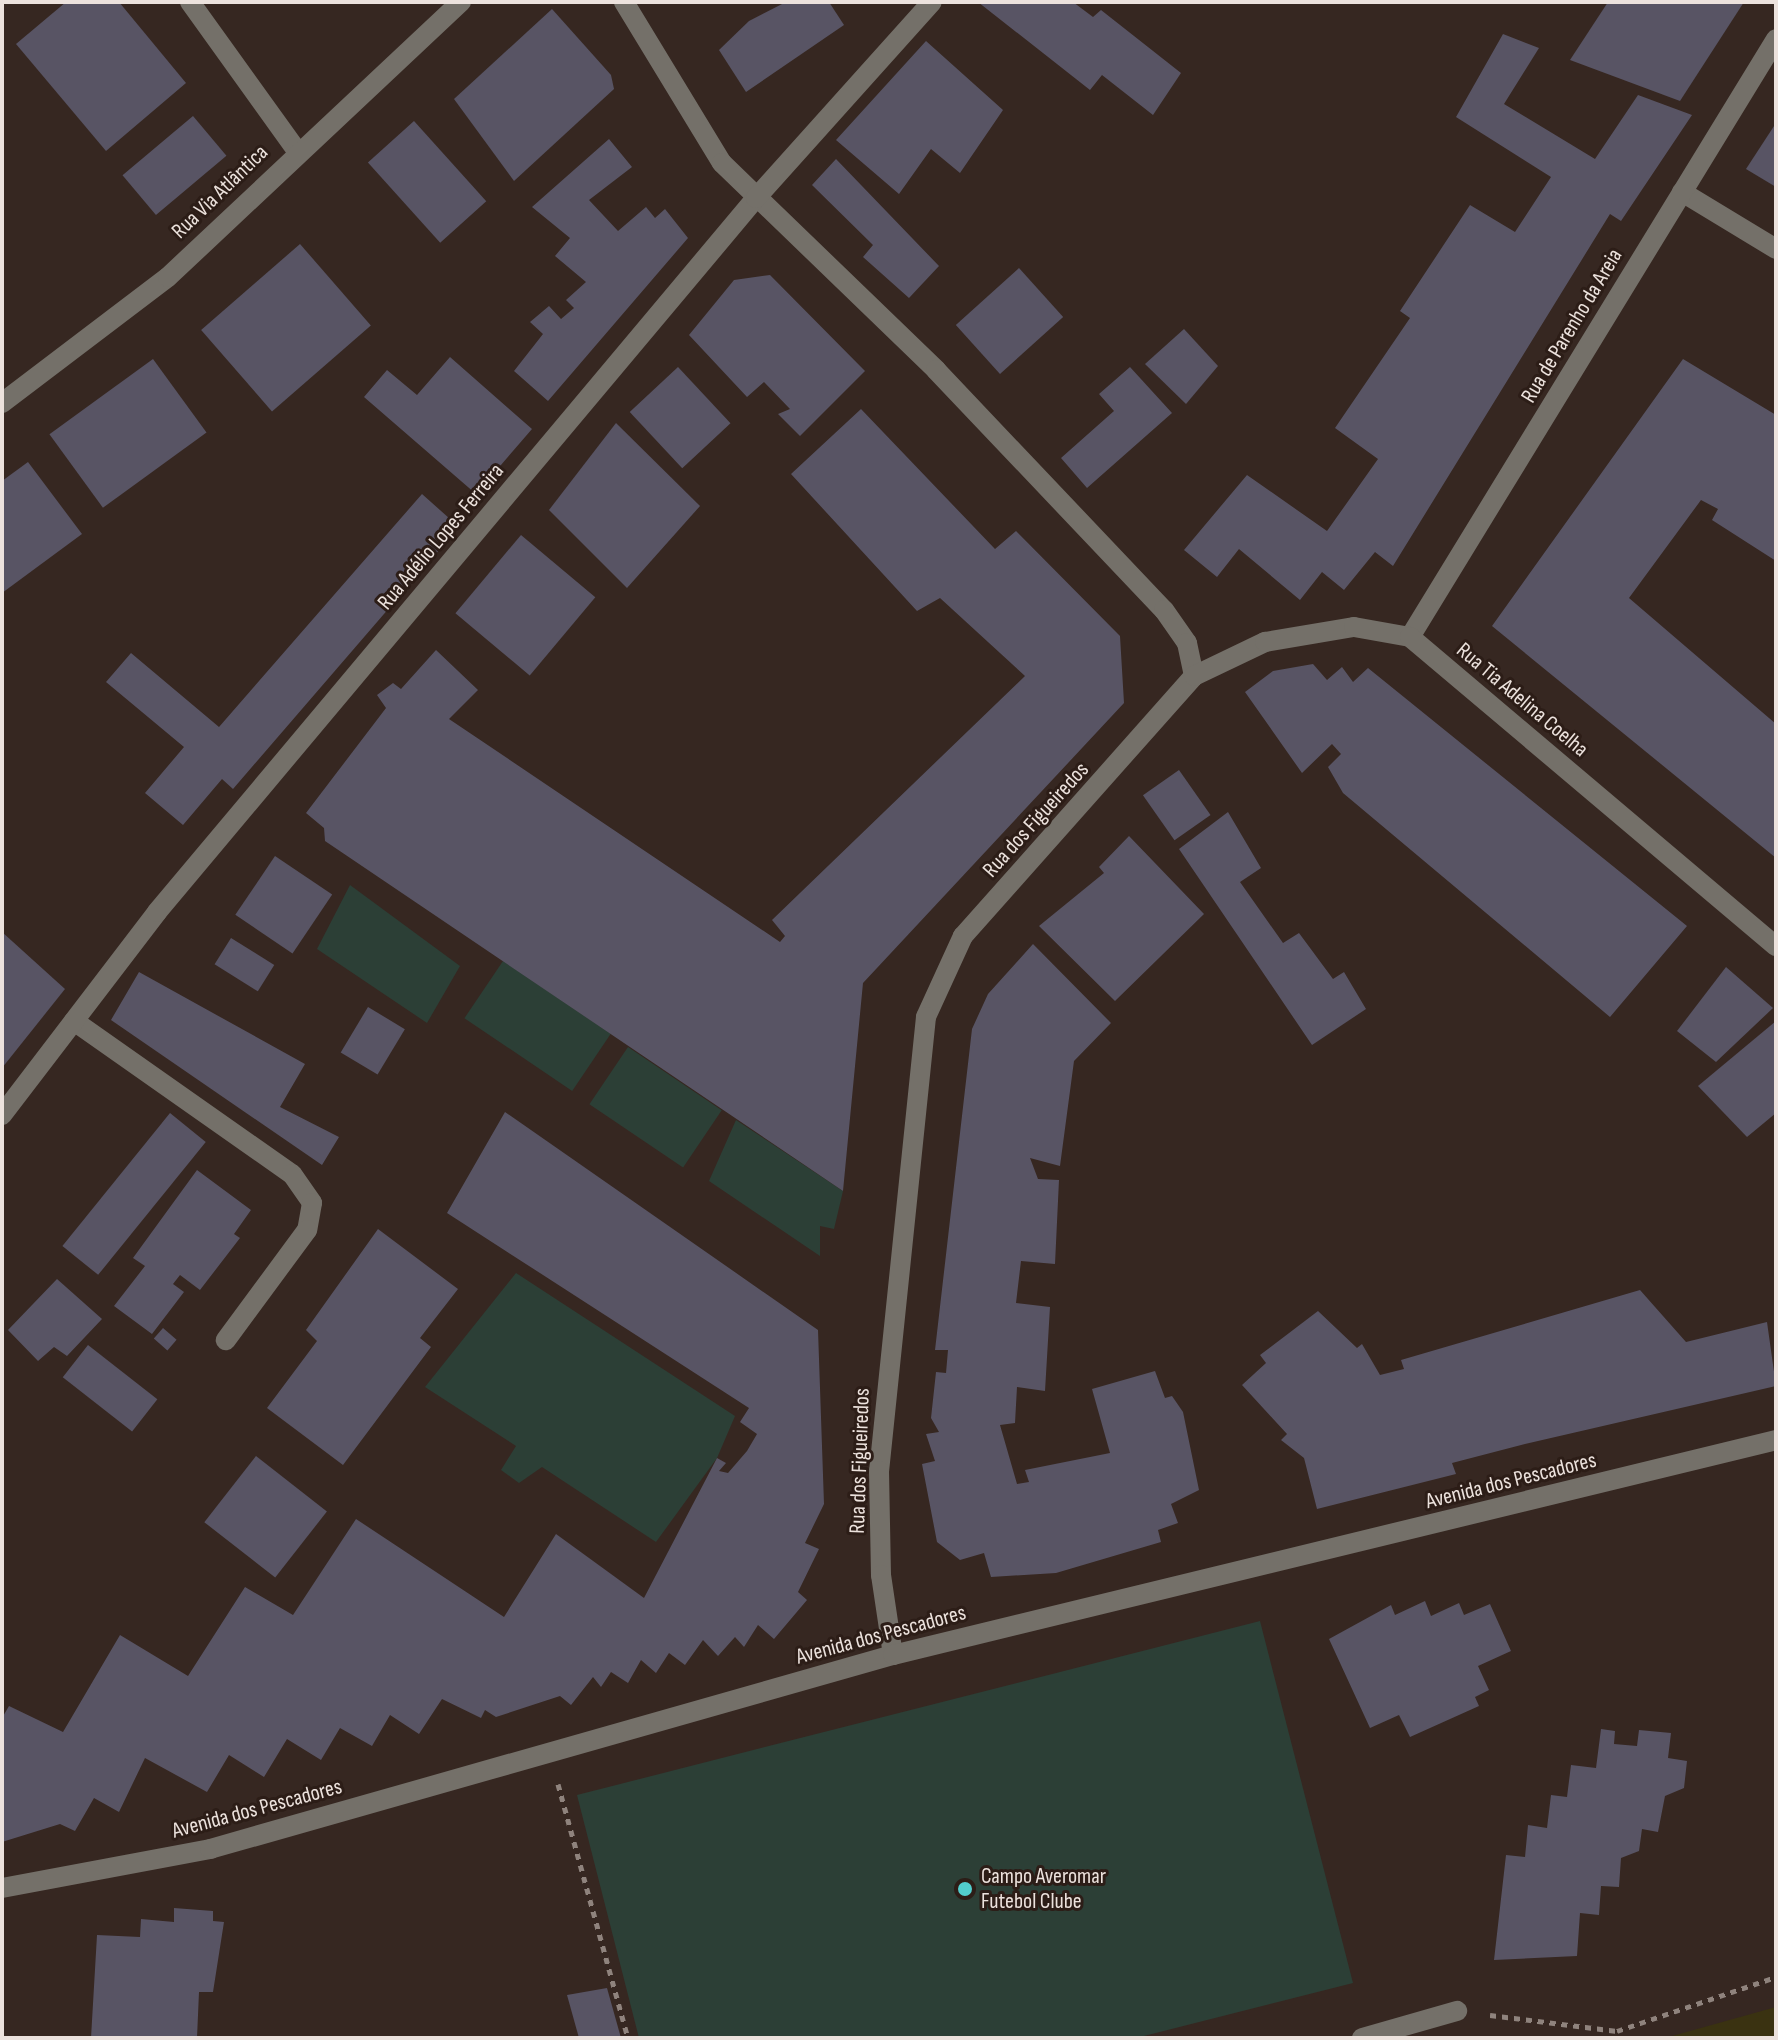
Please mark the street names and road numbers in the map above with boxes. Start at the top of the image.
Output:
street label: Rua Via Atlântica [166,140,274,244]
street label: Rua de Parenho da Areia [1516,244,1628,408]
street label: Rua Adélio Lopes Ferreira [372,459,510,615]
street label: Rua Tia Adelina Coelha [1451,637,1593,763]
street label: Rua dos Figueiredos [977,757,1095,883]
street label: Rua dos Figueiredos [844,1388,876,1534]
street label: Avenida dos Pescadores [1423,1447,1599,1515]
street label: Avenida dos Pescadores [793,1600,969,1670]
street label: Avenida dos Pescadores [169,1774,345,1844]

